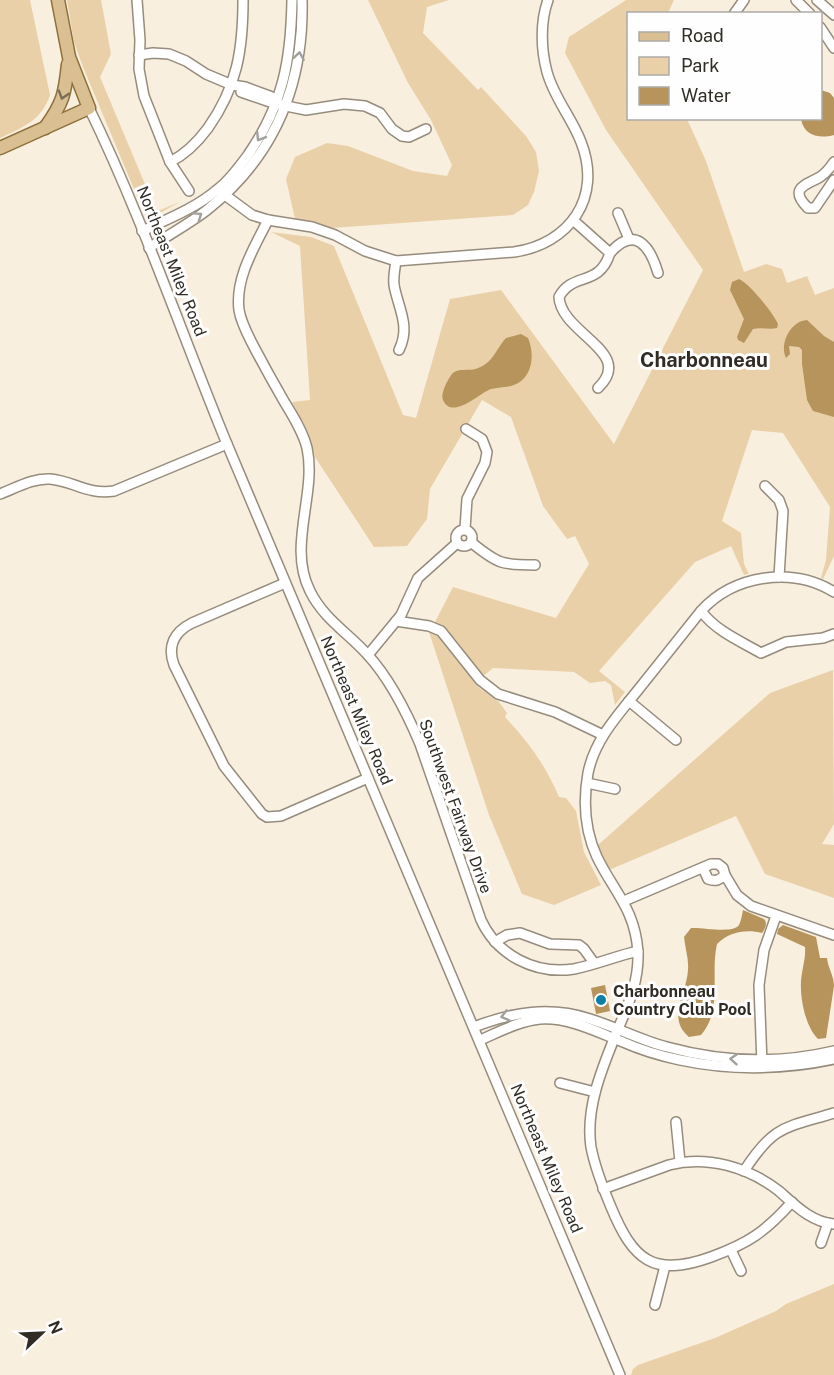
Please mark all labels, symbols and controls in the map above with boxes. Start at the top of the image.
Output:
legend [627,12,822,120]
text: Road [681,25,724,46]
one-way arrow [292,51,305,61]
text: Park [681,55,719,76]
text: Water [681,85,731,106]
one-way arrow [58,89,70,100]
one-way arrow [256,130,267,141]
street label: Northeast Miley Road [133,183,210,339]
one-way arrow [192,212,203,223]
district label: Charbonneau [640,348,768,372]
street label: Northeast Miley Road [317,633,397,788]
street label: Southwest Fairway Drive [415,717,496,896]
place label: Charbonneau Country Club Pool [613,982,752,1019]
marker: Charbonneau Country Club Pool [594,993,608,1007]
one-way arrow [500,1009,510,1022]
one-way arrow [730,1053,739,1066]
street label: Northeast Miley Road [507,1081,587,1236]
north arrow [12,1303,72,1363]
text: N [44,1318,67,1337]

